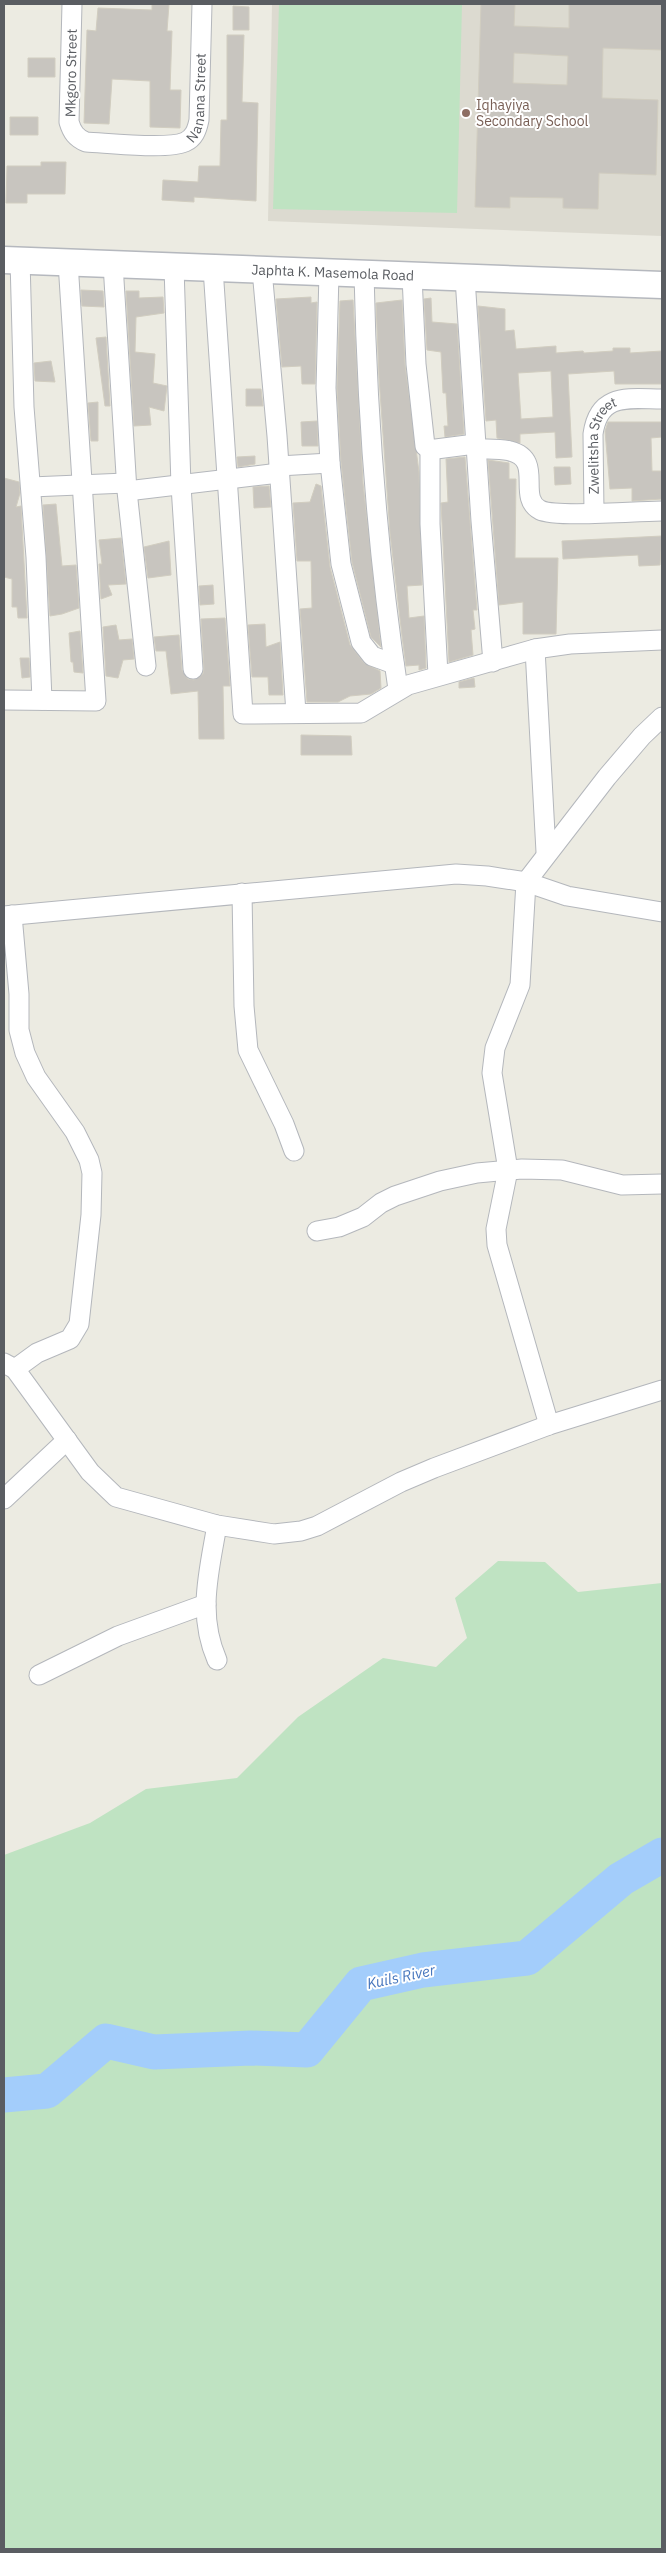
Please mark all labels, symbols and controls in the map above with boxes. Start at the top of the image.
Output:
street label: Mkgoro Street [61,29,81,117]
street label: Nanana Street [182,53,210,146]
place label: Iqhayiya Secondary School [476,96,589,130]
marker: Iqhayiya Secondary School [460,107,472,119]
street label: Japhta K. Masemola Road [251,260,414,285]
street label: Zwelitsha Street [584,393,619,494]
water label: Kuils River [365,1960,437,1993]

